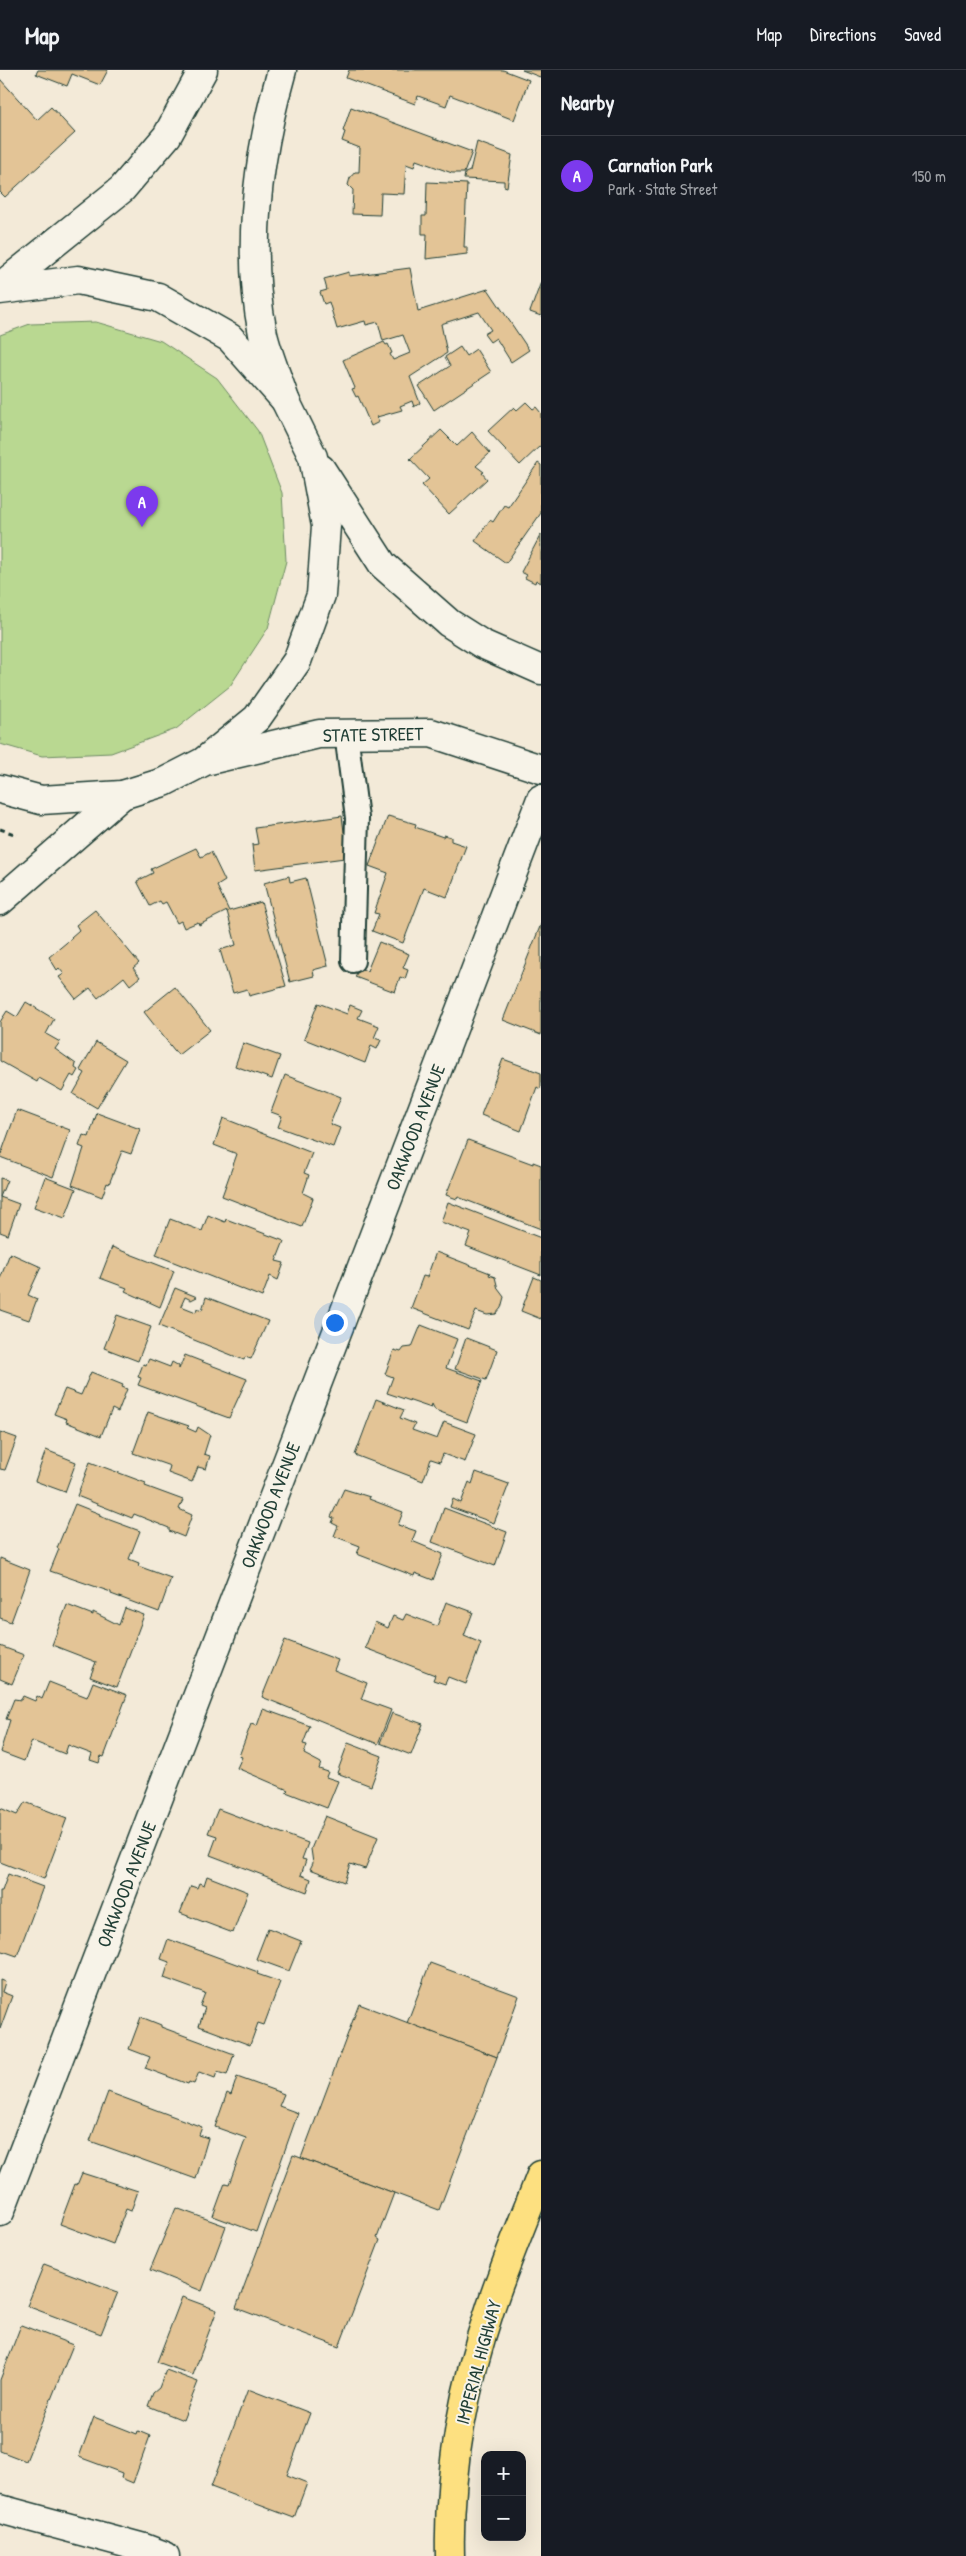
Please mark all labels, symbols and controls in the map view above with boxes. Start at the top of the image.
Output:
text: Map [25,19,59,51]
text: Map [757,22,782,47]
text: Directions [810,22,876,47]
text: Saved [904,22,941,47]
text: Nearby [561,88,614,117]
text: Carnation Park [608,152,712,178]
text: A [573,165,581,187]
text: 150 m [912,165,946,187]
text: Park · State Street [608,178,717,200]
pin: A [126,486,158,527]
street label: STATE STREET [323,720,425,748]
street label: OAKWOOD AVENUE [379,1060,451,1194]
your location [322,1310,348,1336]
street label: OAKWOOD AVENUE [234,1438,306,1572]
street label: OAKWOOD AVENUE [90,1817,162,1951]
street label: IMPERIAL HIGHWAY [449,2296,507,2427]
map controls [481,2451,526,2541]
button: + [481,2451,526,2496]
button: − [481,2496,526,2541]

